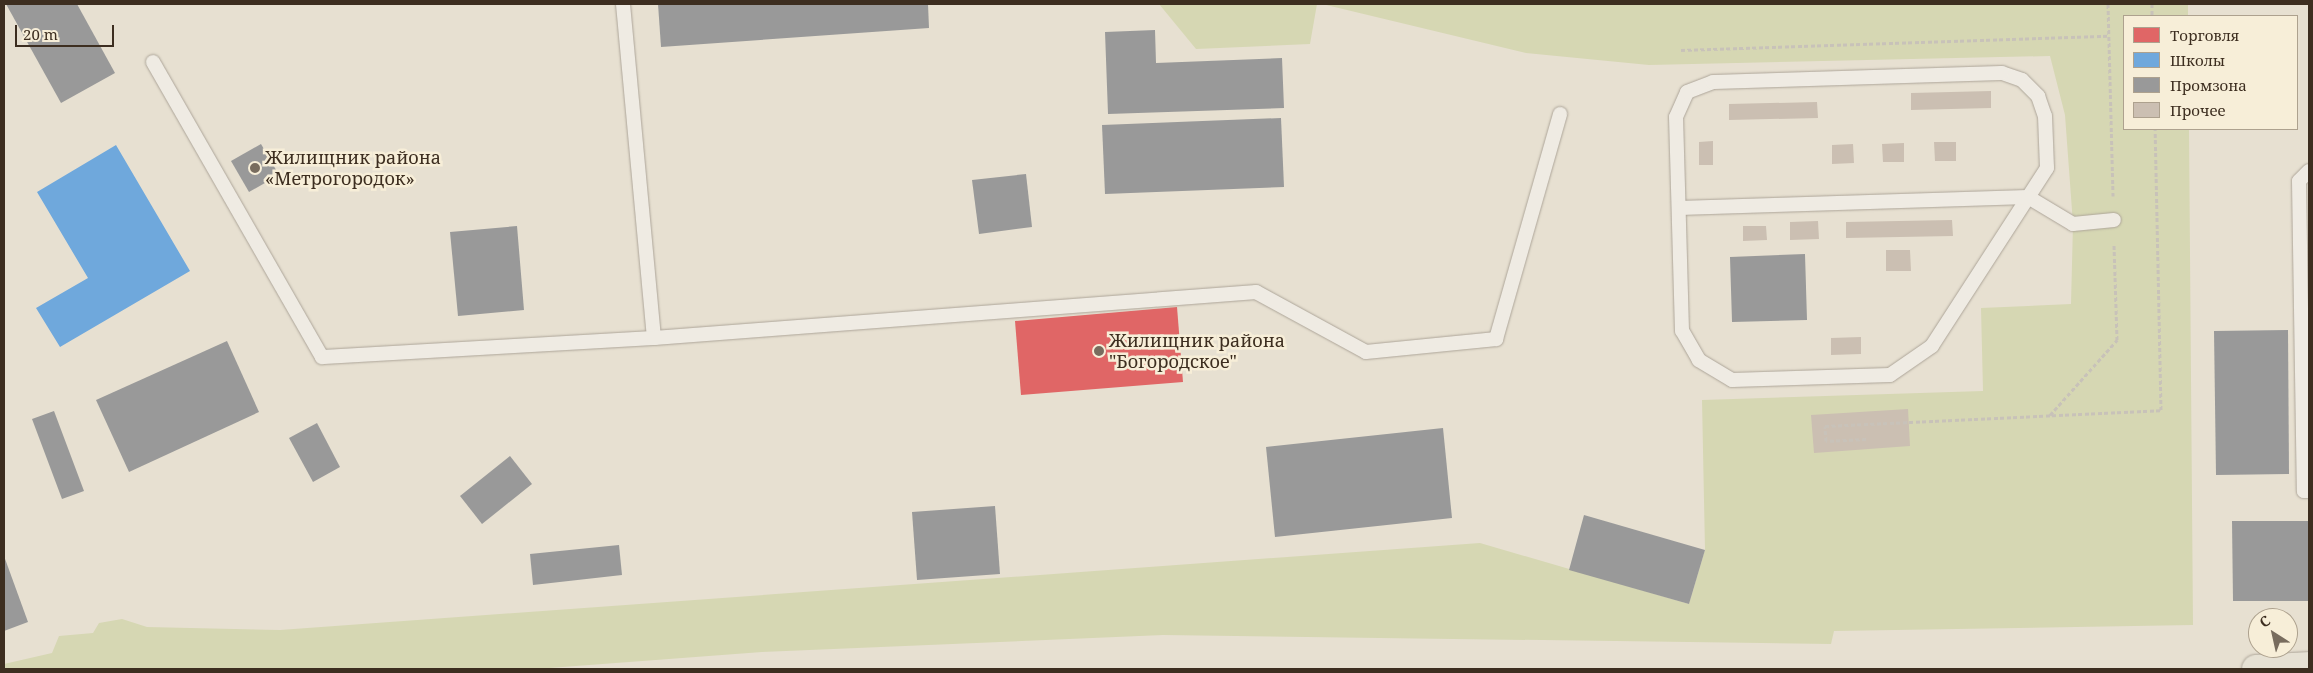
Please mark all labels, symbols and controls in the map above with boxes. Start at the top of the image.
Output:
scale bar [18,15,116,47]
legend [2123,15,2298,130]
text: 20 m [23,24,58,44]
text: Торговля [2170,25,2239,45]
text: Школы [2170,50,2225,70]
text: Промзона [2170,75,2247,95]
text: Прочее [2170,100,2226,120]
place label: Жилищник района «Метрогородок» [265,147,441,190]
marker: Жилищник района «Метрогородок» [249,162,261,174]
place label: Жилищник района "Богородское" [1109,330,1285,372]
marker: Жилищник района "Богородское" [1093,345,1105,357]
north arrow [2248,608,2298,658]
text: С [2255,611,2274,632]

